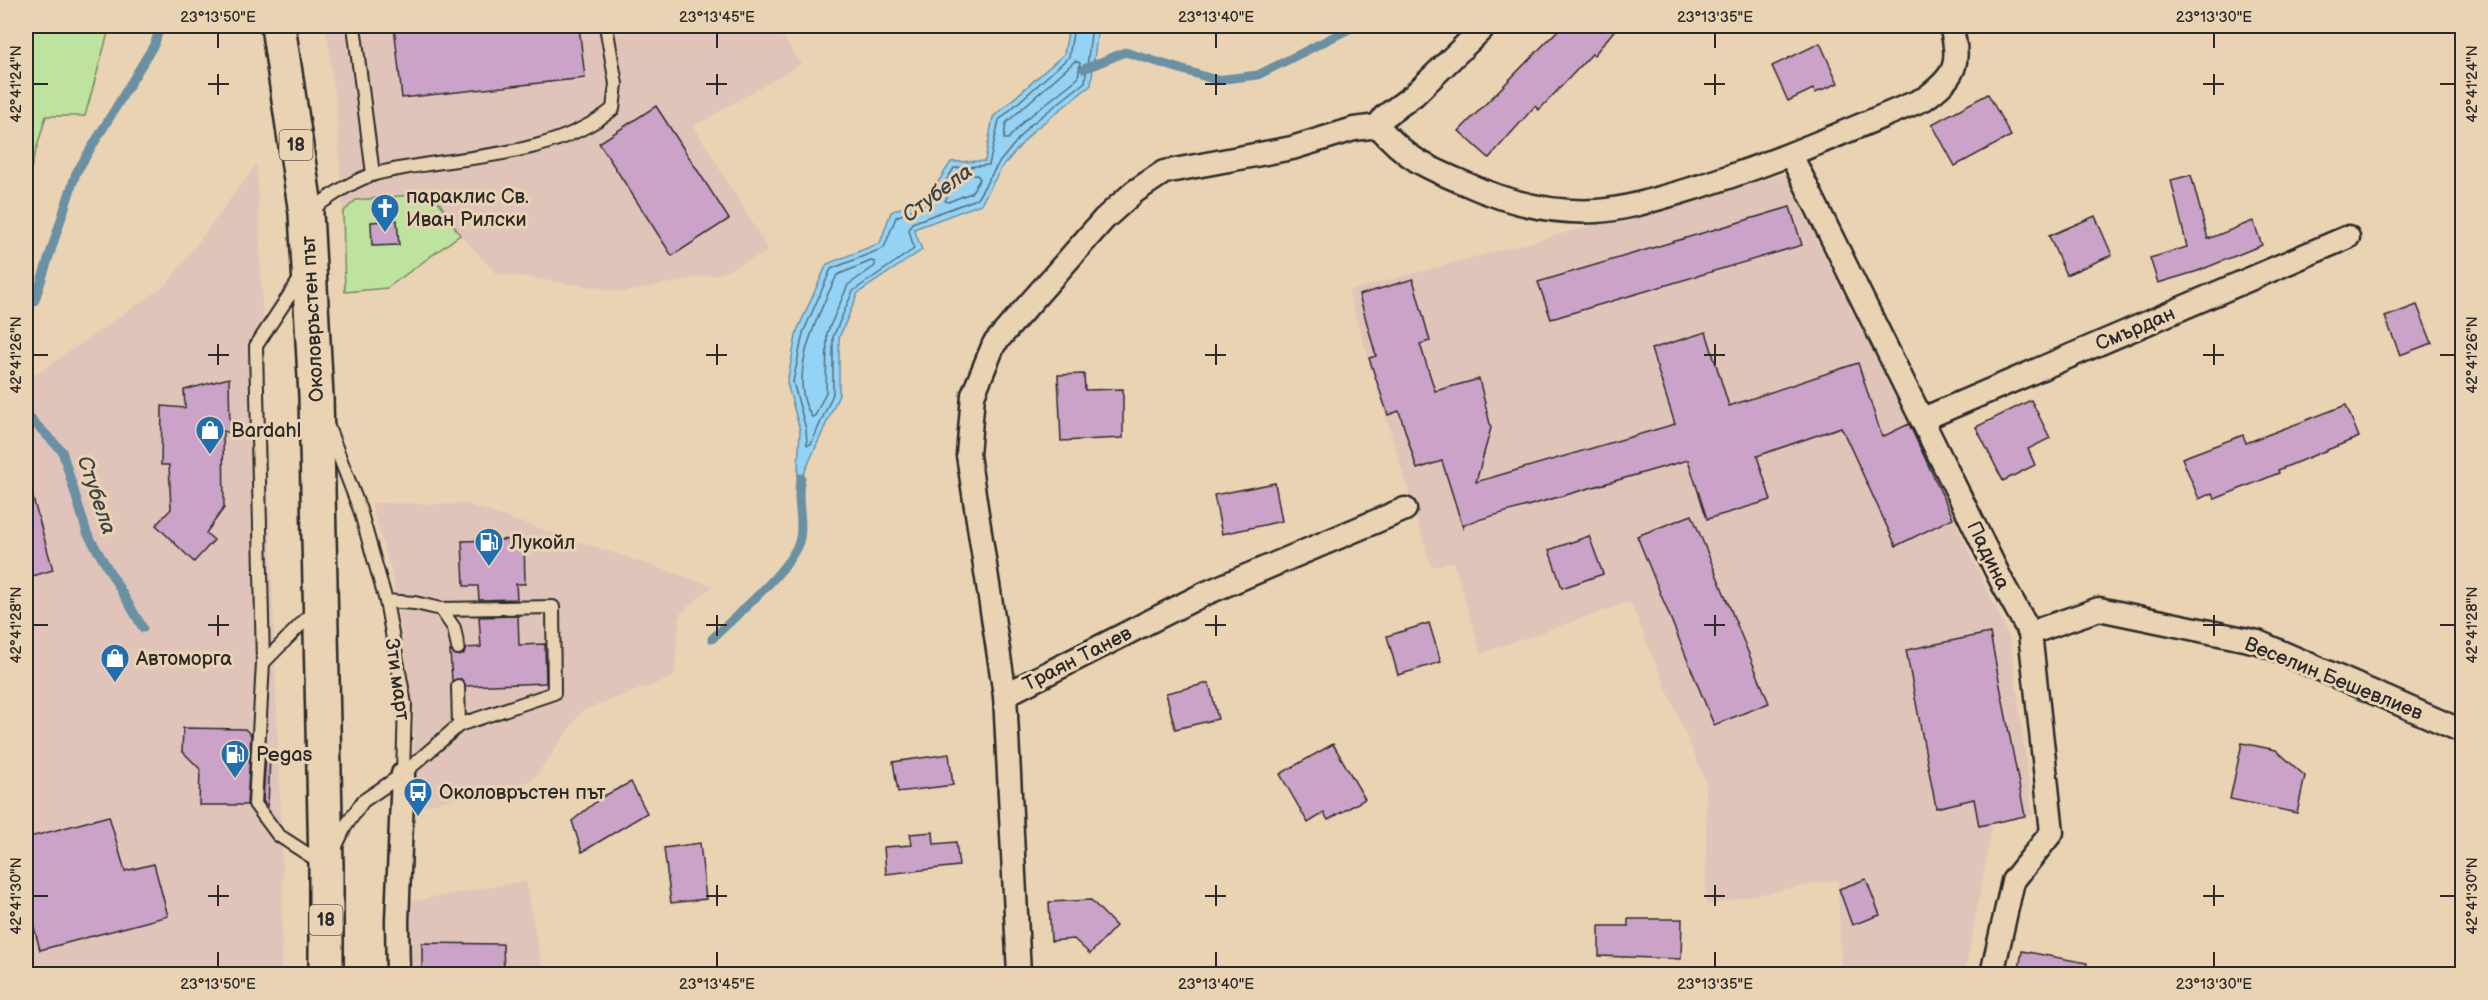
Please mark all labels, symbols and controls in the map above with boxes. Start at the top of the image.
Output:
text: 23°13'50"E [180,8,256,27]
text: 23°13'45"E [679,8,755,27]
text: 23°13'40"E [1178,8,1254,27]
text: 23°13'35"E [1677,8,1753,27]
text: 23°13'30"E [2176,8,2252,27]
text: 42°41'24"N [7,45,26,123]
text: 42°41'24"N [2463,45,2482,123]
road number: 18 [280,130,312,160]
water label: Стубела [897,159,977,228]
place label: параклис Св. Иван Рилски [406,185,529,232]
church icon: параклис Св. Иван Рилски [369,192,401,234]
street label: Околовръстен път [297,234,329,403]
street label: Смърдан [2092,301,2179,356]
text: 42°41'26"N [7,316,26,394]
text: 42°41'26"N [2463,316,2482,394]
shop icon: Bardahl [194,414,226,456]
place label: Bardahl [231,419,301,443]
water label: Стубела [71,453,122,538]
street label: Падина [1961,517,2015,594]
fuel station icon: Лукойл [473,526,505,568]
place label: Лукойл [509,531,575,555]
text: 42°41'28"N [7,586,26,664]
text: 42°41'28"N [2463,586,2482,664]
street label: Траян Танев [1019,621,1136,697]
street label: Веселин Бешевлиев [2241,632,2427,726]
street label: 3ти март [379,636,415,723]
shop icon: Автоморга [99,642,131,684]
place label: Автоморга [135,647,232,671]
fuel station icon: Pegas [219,738,251,780]
place label: Pegas [256,743,313,767]
bus stop icon: Околовръстен път [402,776,434,818]
place label: Околовръстен път [439,781,606,805]
text: 42°41'30"N [7,857,26,935]
text: 42°41'30"N [2463,857,2482,935]
road number: 18 [310,905,342,935]
text: 23°13'50"E [180,975,256,994]
text: 23°13'45"E [679,975,755,994]
text: 23°13'40"E [1178,975,1254,994]
text: 23°13'35"E [1677,975,1753,994]
text: 23°13'30"E [2176,975,2252,994]

